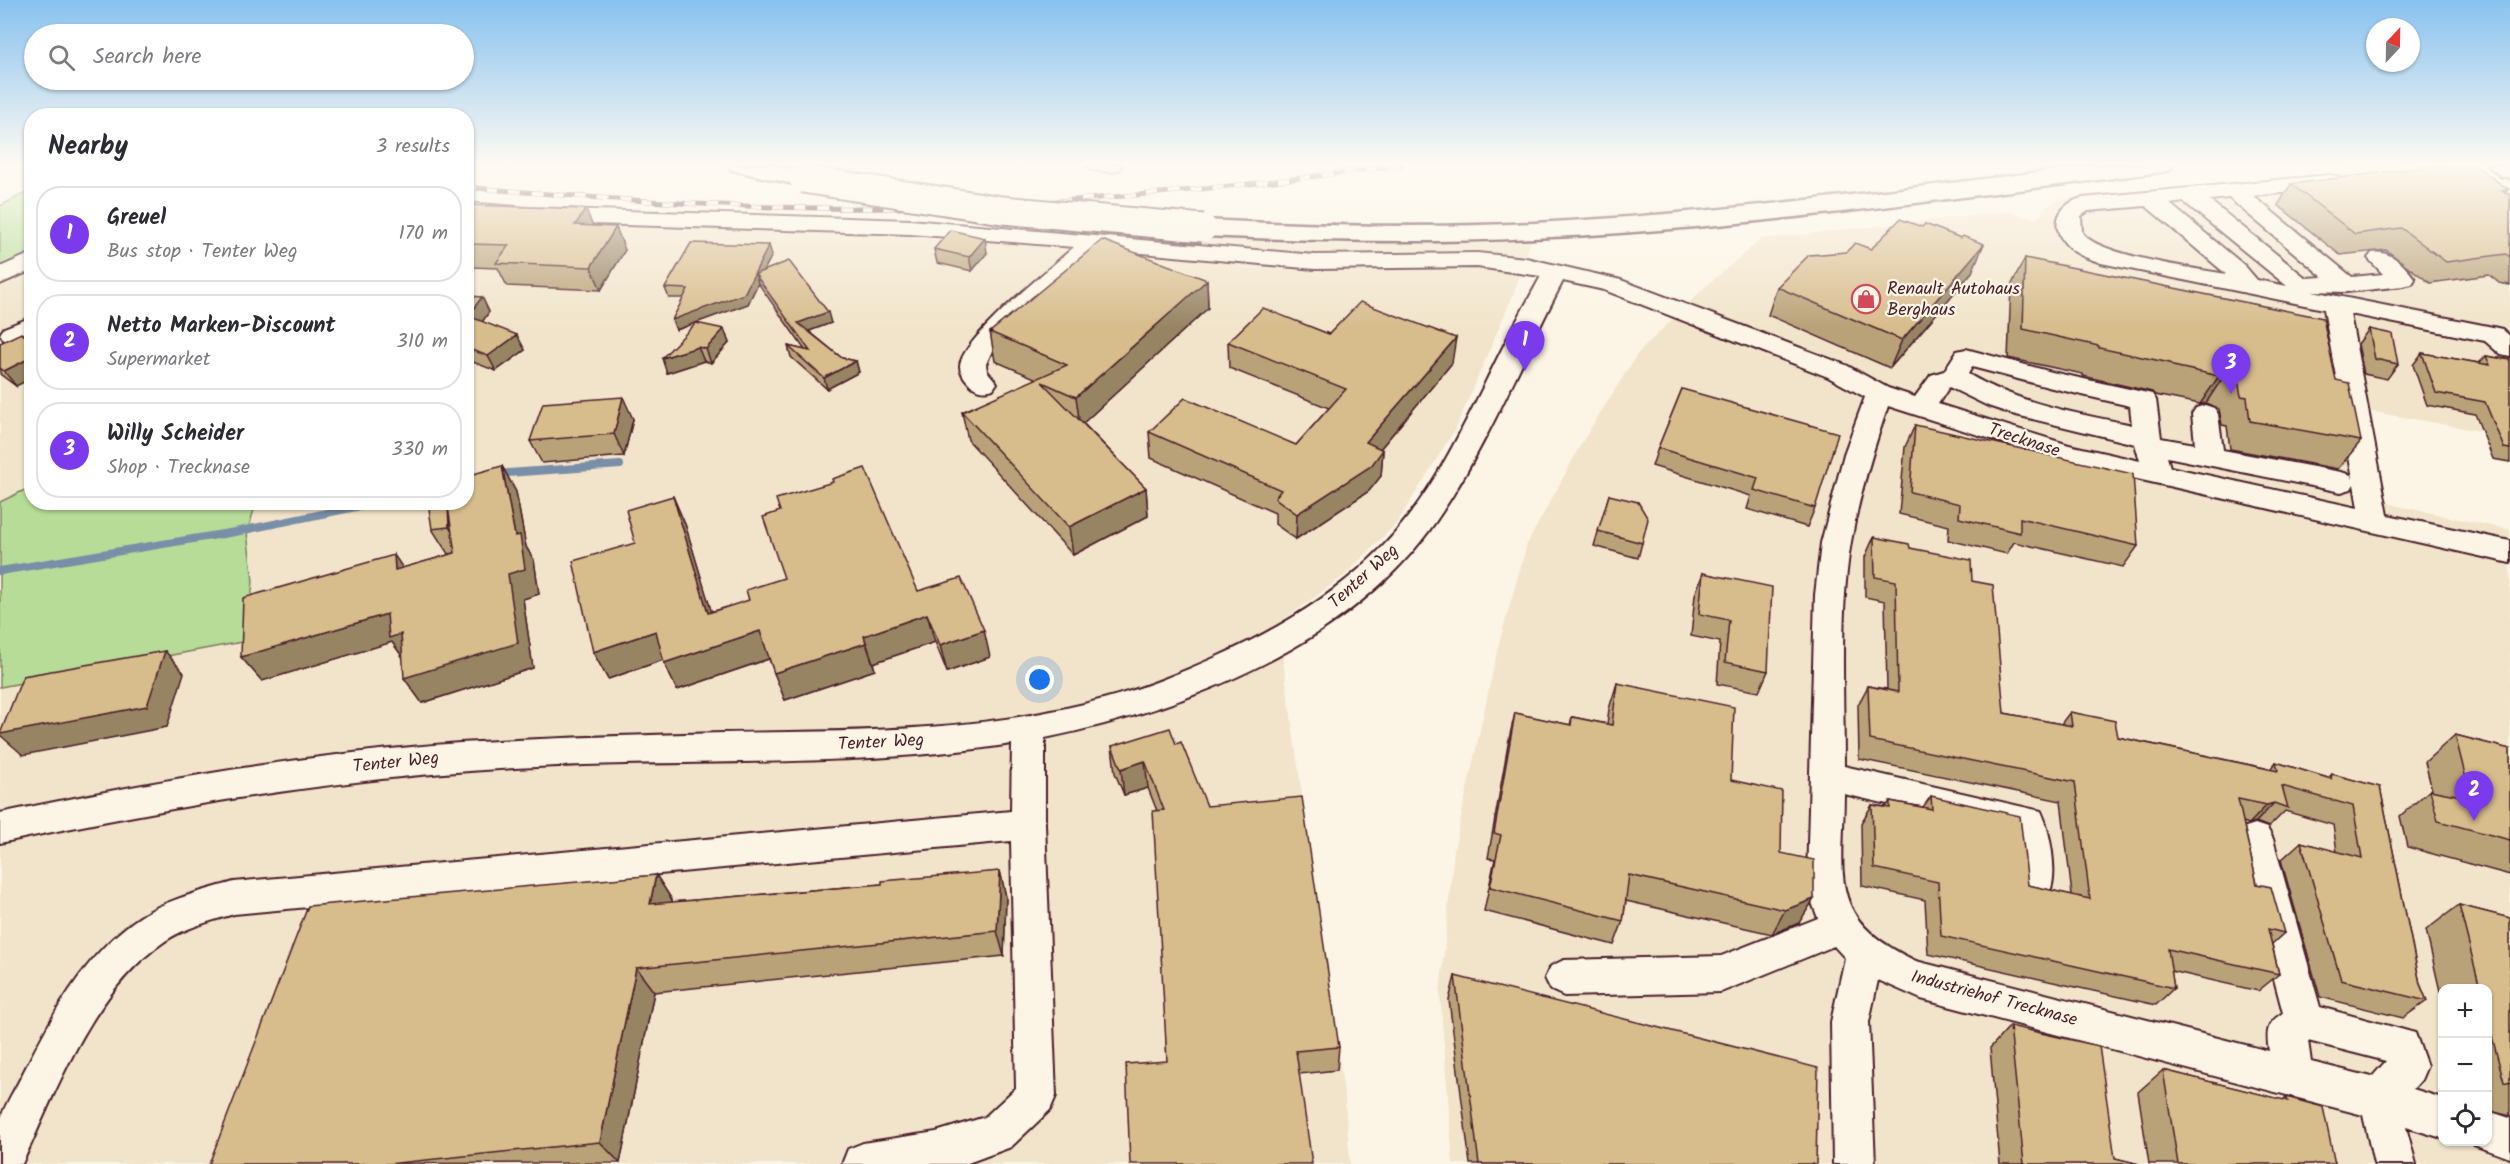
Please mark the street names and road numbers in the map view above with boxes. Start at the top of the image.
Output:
street label: Trecknase [1984,416,2064,466]
street label: Tenter Weg [1322,537,1406,617]
street label: Tenter Weg [837,726,925,760]
street label: Tenter Weg [352,744,440,782]
street label: Industriehof Trecknase [1907,963,2081,1035]

